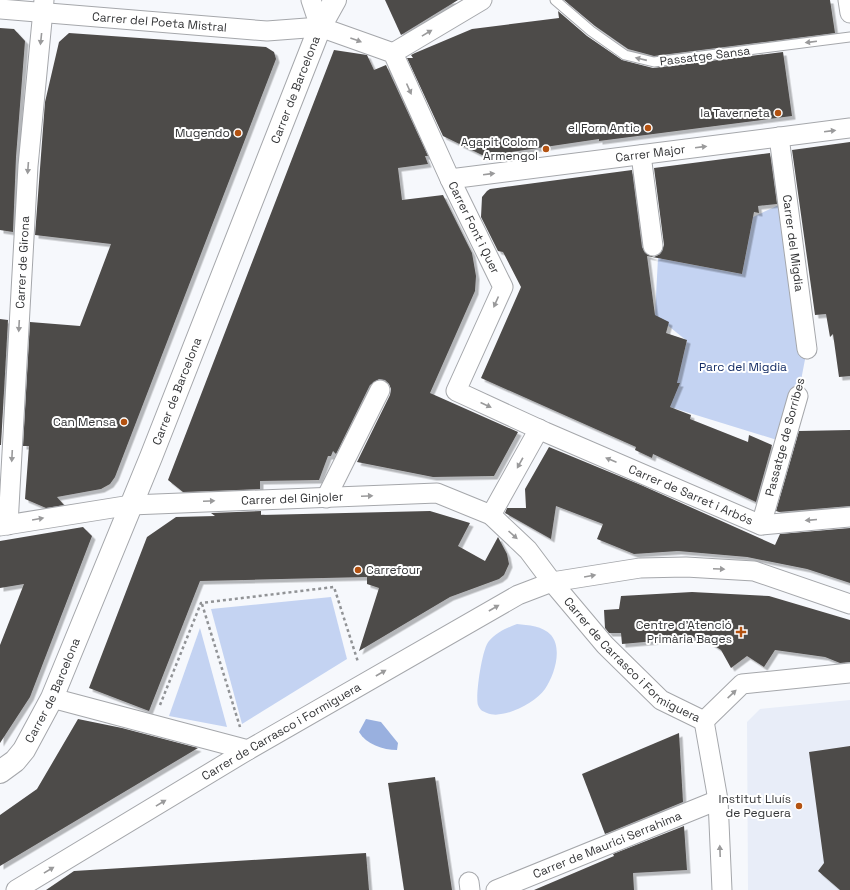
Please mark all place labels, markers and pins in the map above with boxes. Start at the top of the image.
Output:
place label: la Taverneta [700,105,770,121]
marker: la Taverneta [773,108,783,118]
place label: el Forn Antic [568,120,640,136]
marker: el Forn Antic [643,123,653,133]
place label: Mugendo [175,125,230,141]
marker: Mugendo [233,128,243,138]
place label: Agapit Colom Armengol [461,134,538,164]
marker: Agapit Colom Armengol [541,144,551,154]
place label: Can Mensa [53,414,116,430]
marker: Can Mensa [119,417,129,427]
place label: Carrefour [366,562,421,578]
marker: Carrefour [353,565,363,575]
place label: Centre d'Atenció Primària Bages [636,617,732,647]
marker: Centre d'Atenció Primària Bages [735,626,747,638]
place label: Institut Lluís de Peguera [719,791,791,821]
marker: Institut Lluís de Peguera [794,801,804,811]

